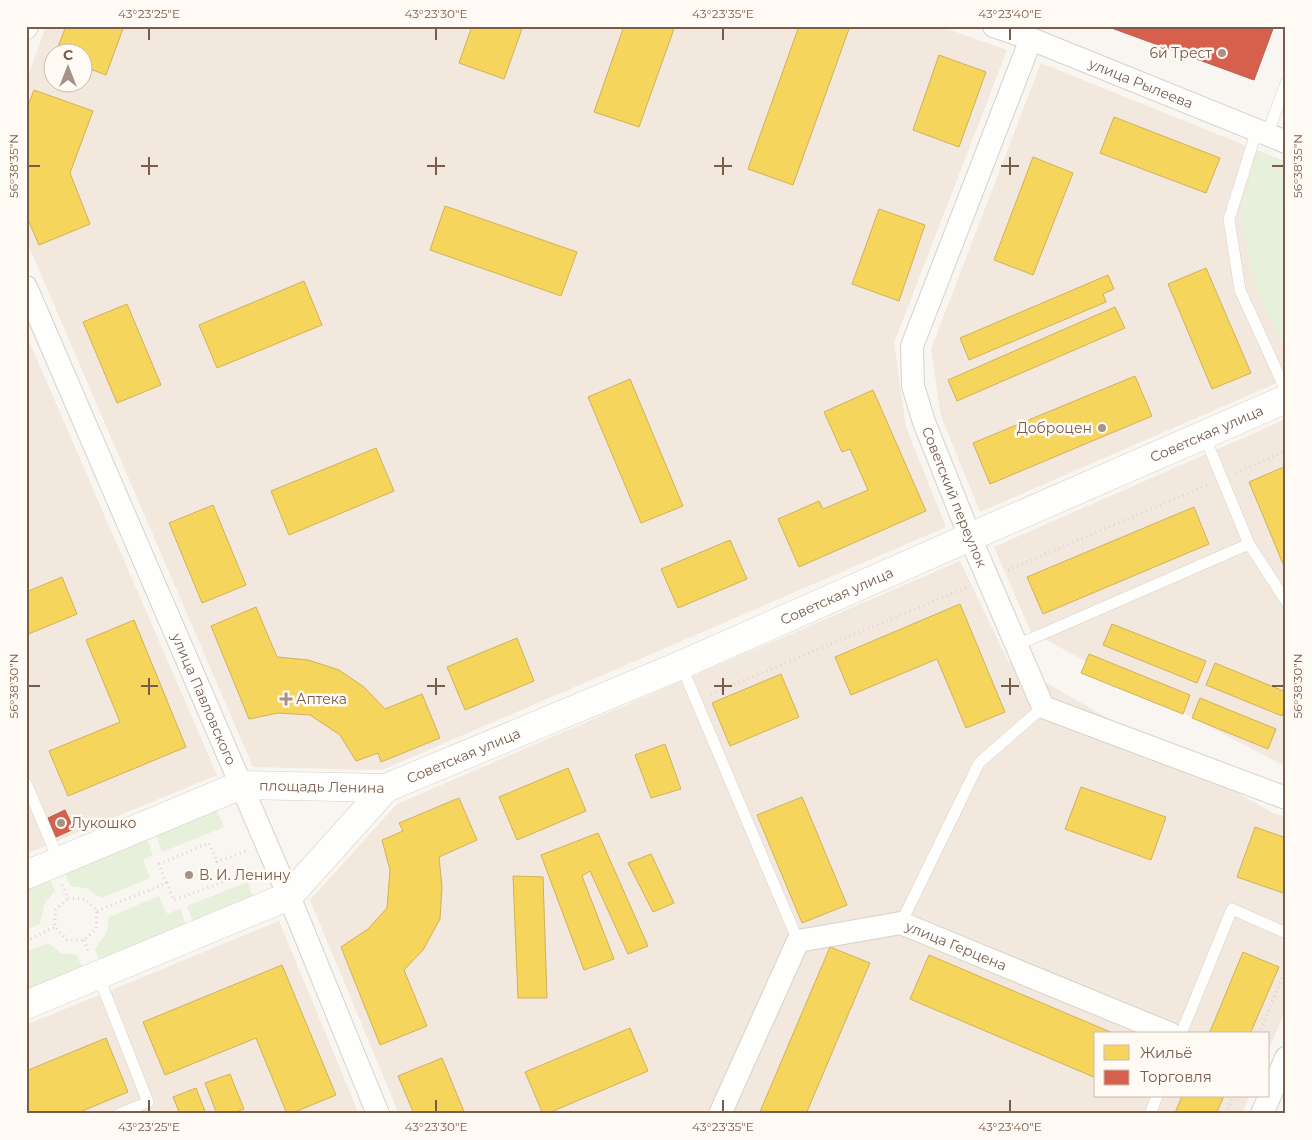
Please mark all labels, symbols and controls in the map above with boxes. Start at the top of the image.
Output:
text: 43°23'25"E [118,6,180,21]
text: 43°23'30"E [404,6,468,21]
text: 43°23'35"E [692,6,754,21]
text: 43°23'40"E [978,6,1042,21]
north arrow [42,42,92,92]
place label: 6й Трест [1150,44,1212,62]
text: С [63,46,73,64]
marker: 6й Трест [1216,47,1228,59]
street label: улица Рылеева [1085,54,1196,113]
text: 56°38'35"N [6,134,21,198]
text: 56°38'35"N [1290,134,1305,198]
street label: Советская улица [1147,401,1266,466]
place label: Доброцен [1017,419,1092,437]
marker: Доброцен [1096,422,1108,434]
street label: Советский переулок [918,424,991,570]
street label: Советская улица [777,563,896,629]
street label: улица Павловского [167,630,240,768]
text: 56°38'30"N [6,653,21,719]
text: 56°38'30"N [1290,653,1305,719]
place label: Аптека [296,690,347,708]
marker: Аптека [280,693,292,705]
street label: Советская улица [404,724,523,787]
street label: площадь Ленина [259,776,385,797]
place label: Лукошко [71,814,136,832]
marker: Лукошко [55,817,67,829]
place label: В. И. Ленину [199,866,290,884]
marker: В. И. Ленину [183,869,195,881]
street label: улица Герцена [902,916,1009,975]
legend [1094,1032,1270,1098]
text: Жильё [1140,1043,1193,1062]
text: Торговля [1140,1067,1212,1086]
text: 43°23'25"E [118,1119,180,1134]
text: 43°23'30"E [404,1119,468,1134]
text: 43°23'35"E [692,1119,754,1134]
text: 43°23'40"E [978,1119,1042,1134]

